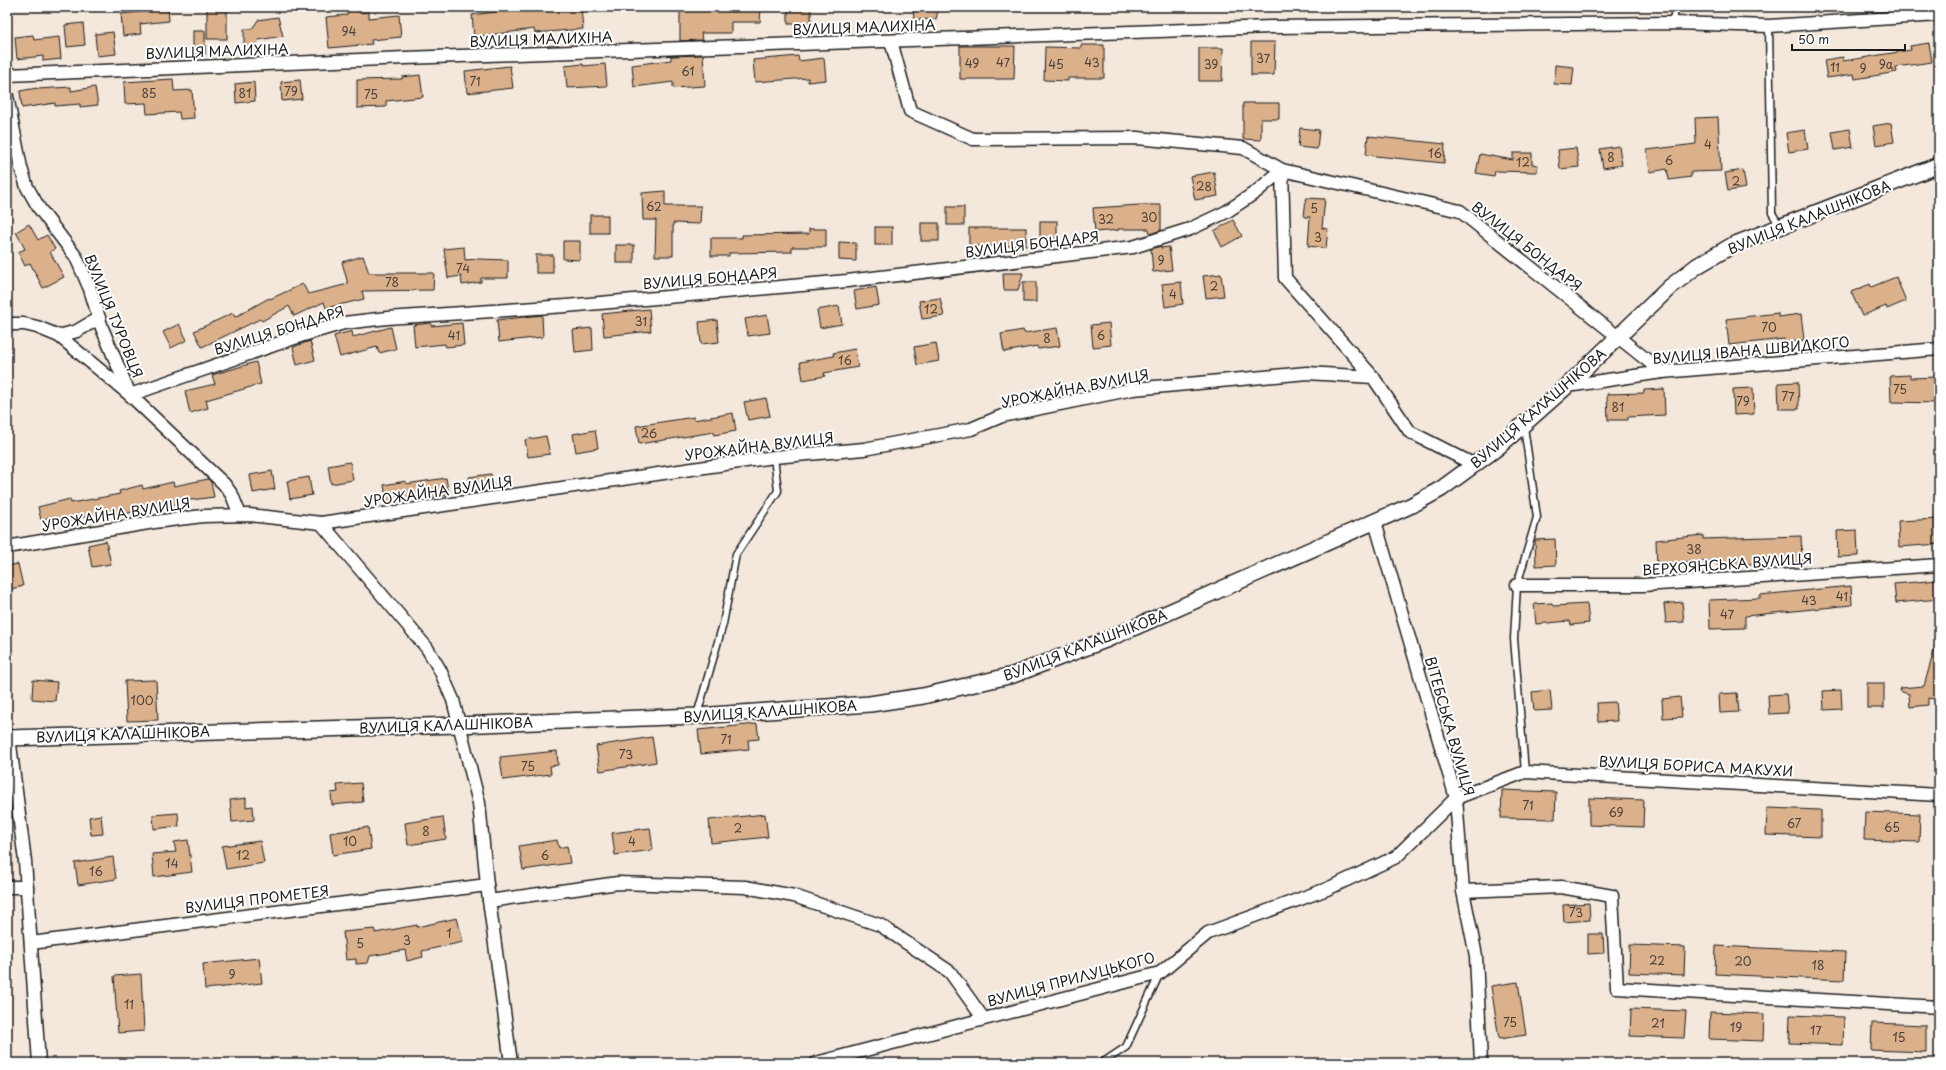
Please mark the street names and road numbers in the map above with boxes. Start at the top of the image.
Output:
street label: ВУЛИЦЯ МАЛИХІНА [792,14,936,40]
street label: ВУЛИЦЯ МАЛИХІНА [469,26,613,52]
street label: ВУЛИЦЯ МАЛИХІНА [145,38,289,64]
street label: ВУЛИЦЯ КАЛАШНІКОВА [1724,175,1894,259]
street label: ВУЛИЦЯ БОНДАРЯ [1467,196,1587,296]
street label: ВУЛИЦЯ БОНДАРЯ [964,225,1100,263]
street label: ВУЛИЦЯ ТУРОВЦЯ [80,251,148,381]
street label: ВУЛИЦЯ БОНДАРЯ [642,262,778,294]
street label: ВУЛИЦЯ БОНДАРЯ [211,300,347,360]
street label: ВУЛИЦЯ ІВАНА ШВИДКОГО [1652,331,1850,369]
street label: ВУЛИЦЯ КАЛАШНІКОВА [1466,343,1610,473]
street label: УРОЖАЙНА ВУЛИЦЯ [999,363,1151,413]
street label: УРОЖАЙНА ВУЛИЦЯ [683,426,835,466]
street label: УРОЖАЙНА ВУЛИЦЯ [362,470,514,512]
street label: УРОЖАЙНА ВУЛИЦЯ [40,492,192,536]
street label: ВЕРХОЯНСЬКА ВУЛИЦЯ [1641,548,1813,580]
street label: ВУЛИЦЯ КАЛАШНІКОВА [1000,604,1170,686]
street label: ВІТЕБСЬКА ВУЛИЦЯ [1420,654,1480,798]
street label: ВУЛИЦЯ КАЛАШНІКОВА [683,694,857,728]
street label: ВУЛИЦЯ КАЛАШНІКОВА [359,711,533,739]
street label: ВУЛИЦЯ КАЛАШНІКОВА [36,720,210,748]
street label: ВУЛИЦЯ БОРИСА МАКУХИ [1598,750,1794,782]
street label: ВУЛИЦЯ ПРОМЕТЕЯ [184,880,330,918]
street label: ВУЛИЦЯ ПРИЛУЦЬКОГО [985,946,1157,1012]

